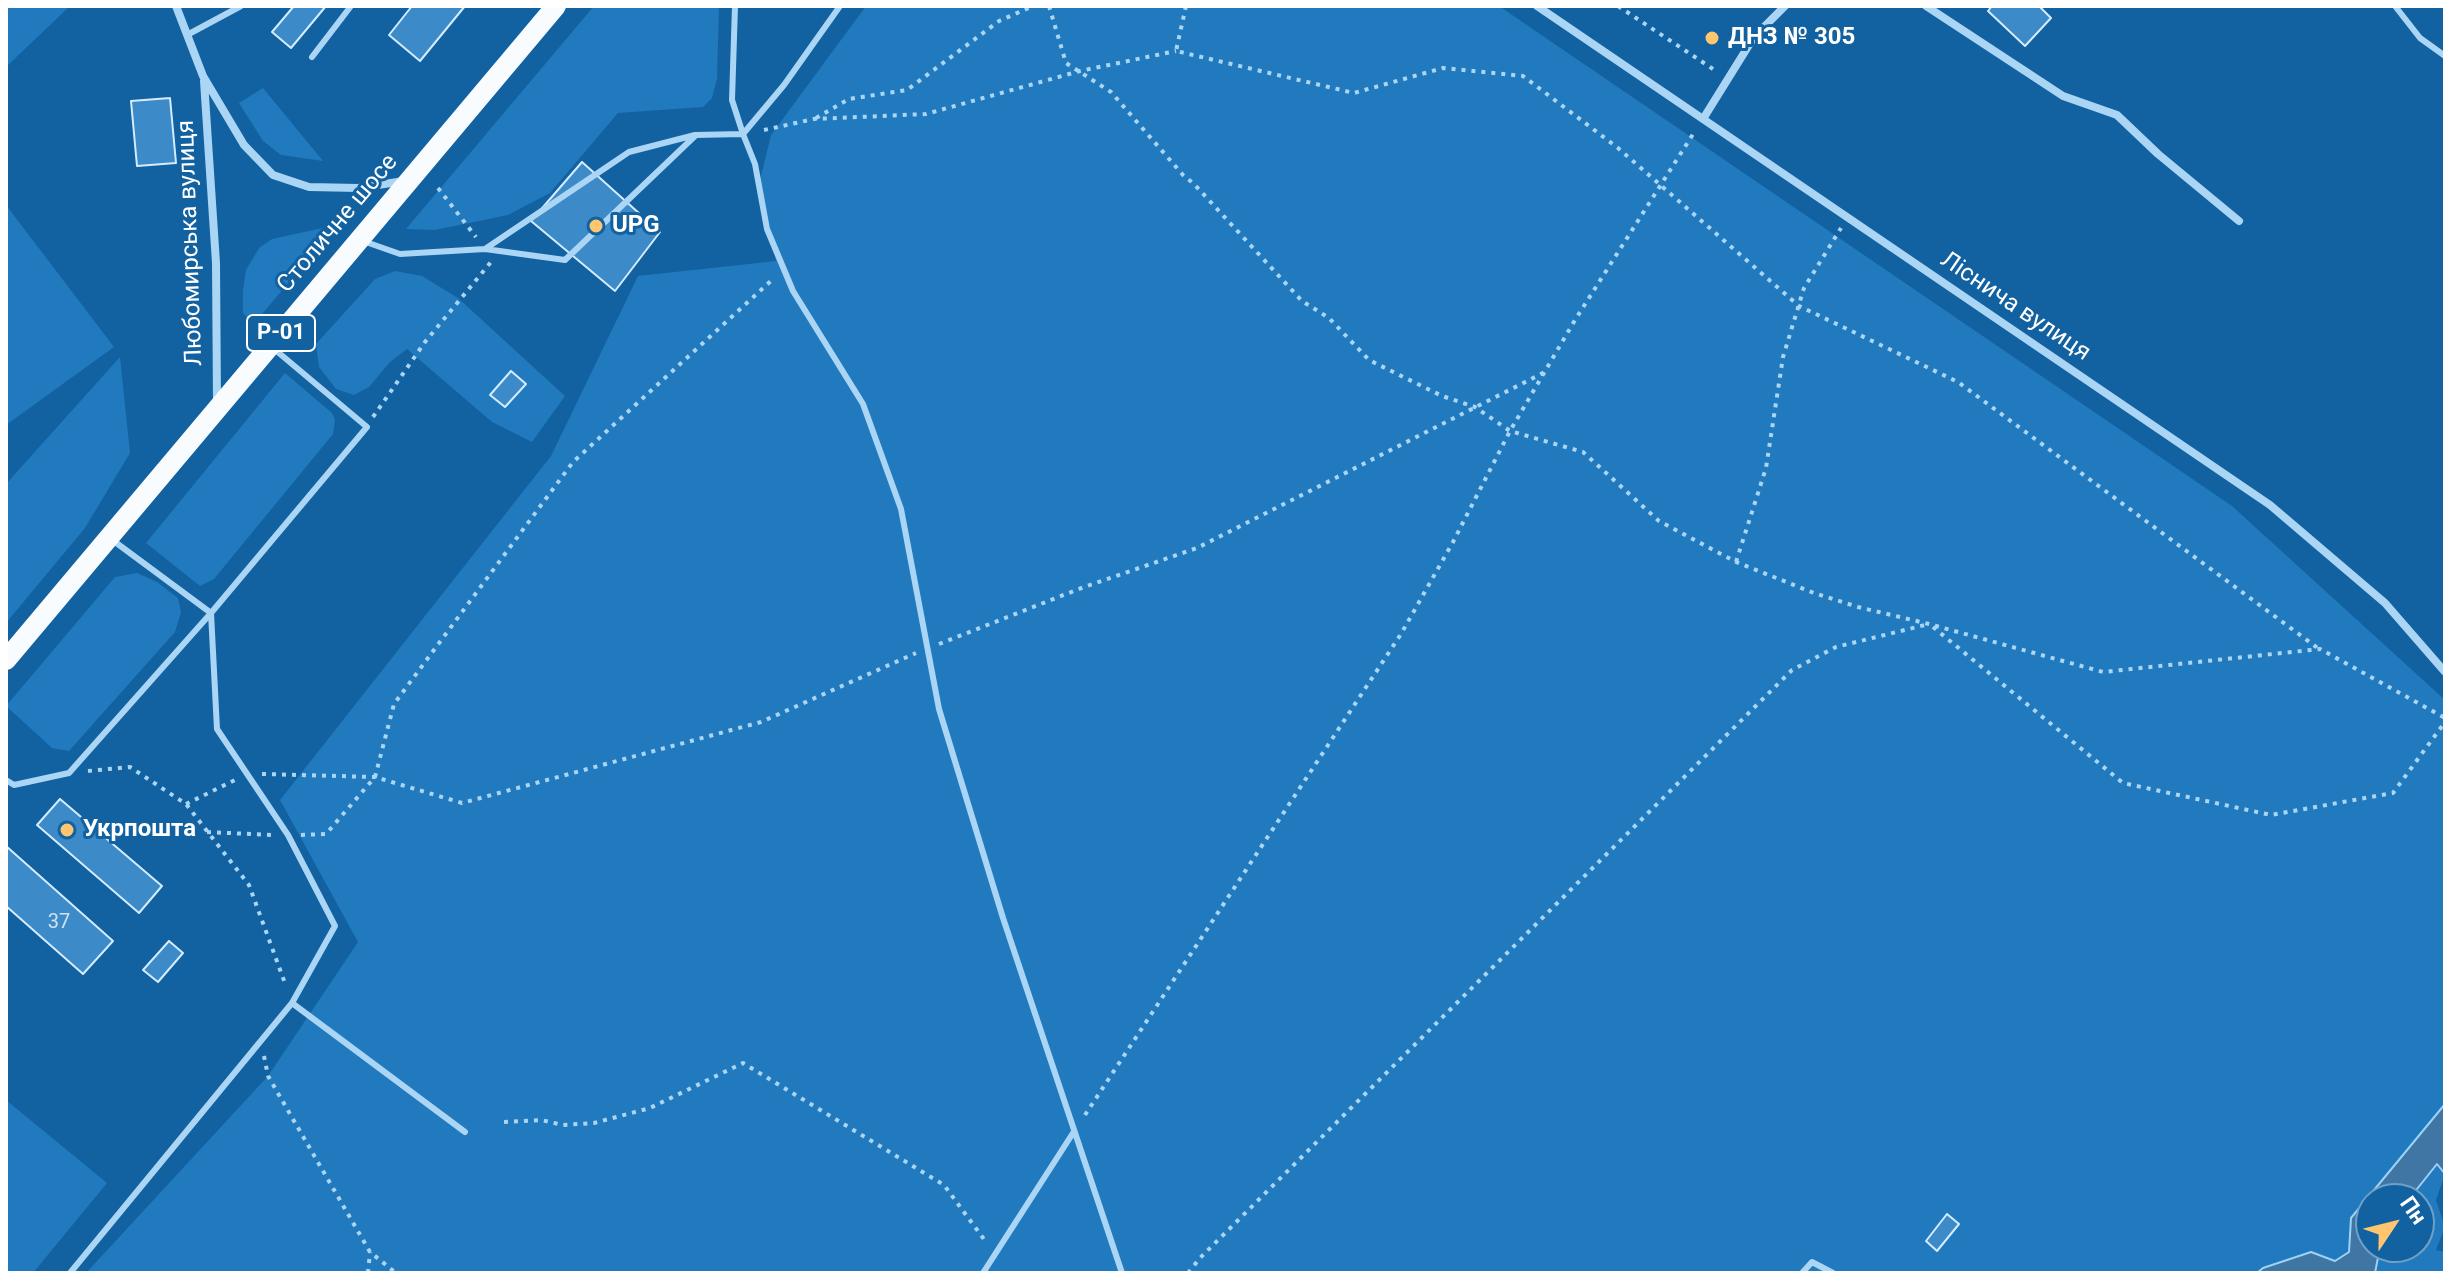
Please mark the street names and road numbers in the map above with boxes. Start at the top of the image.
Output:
street label: Любомирська вулиця [172,120,210,366]
street label: Столичне шосе [272,149,404,299]
street label: Ліснича вулиця [1934,246,2096,368]
road number: Р-01 [247,315,315,351]

